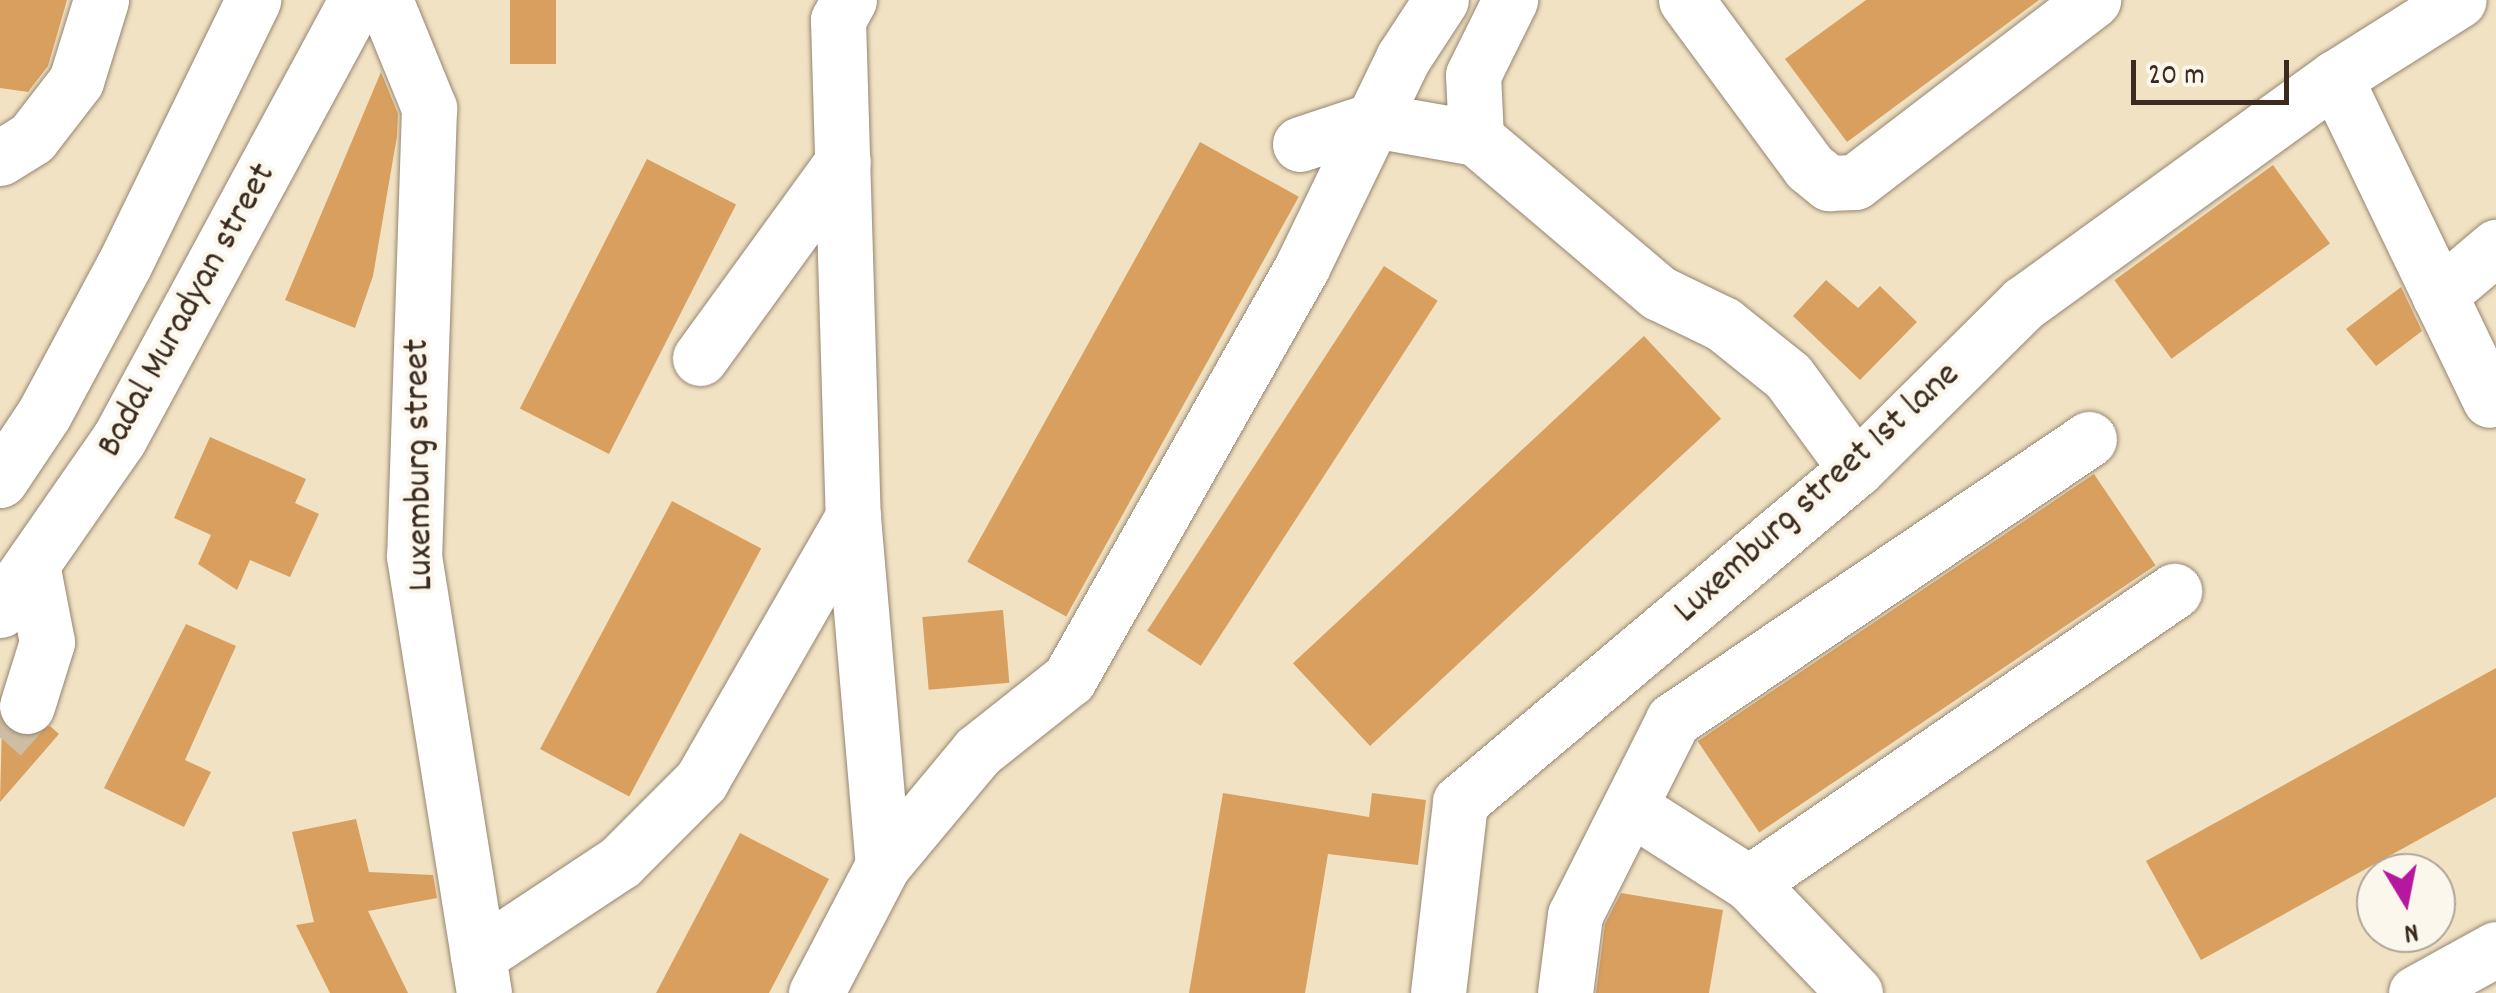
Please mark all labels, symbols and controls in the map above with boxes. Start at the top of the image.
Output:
scale bar [2136,40,2294,102]
text: 20 m [2148,56,2205,99]
street label: Badal Muradyan street [88,156,288,466]
street label: Luxemburg street [396,338,446,592]
street label: Luxemburg street 1st lane [1665,353,1971,635]
north arrow [2356,853,2456,953]
text: N [2401,910,2421,951]

